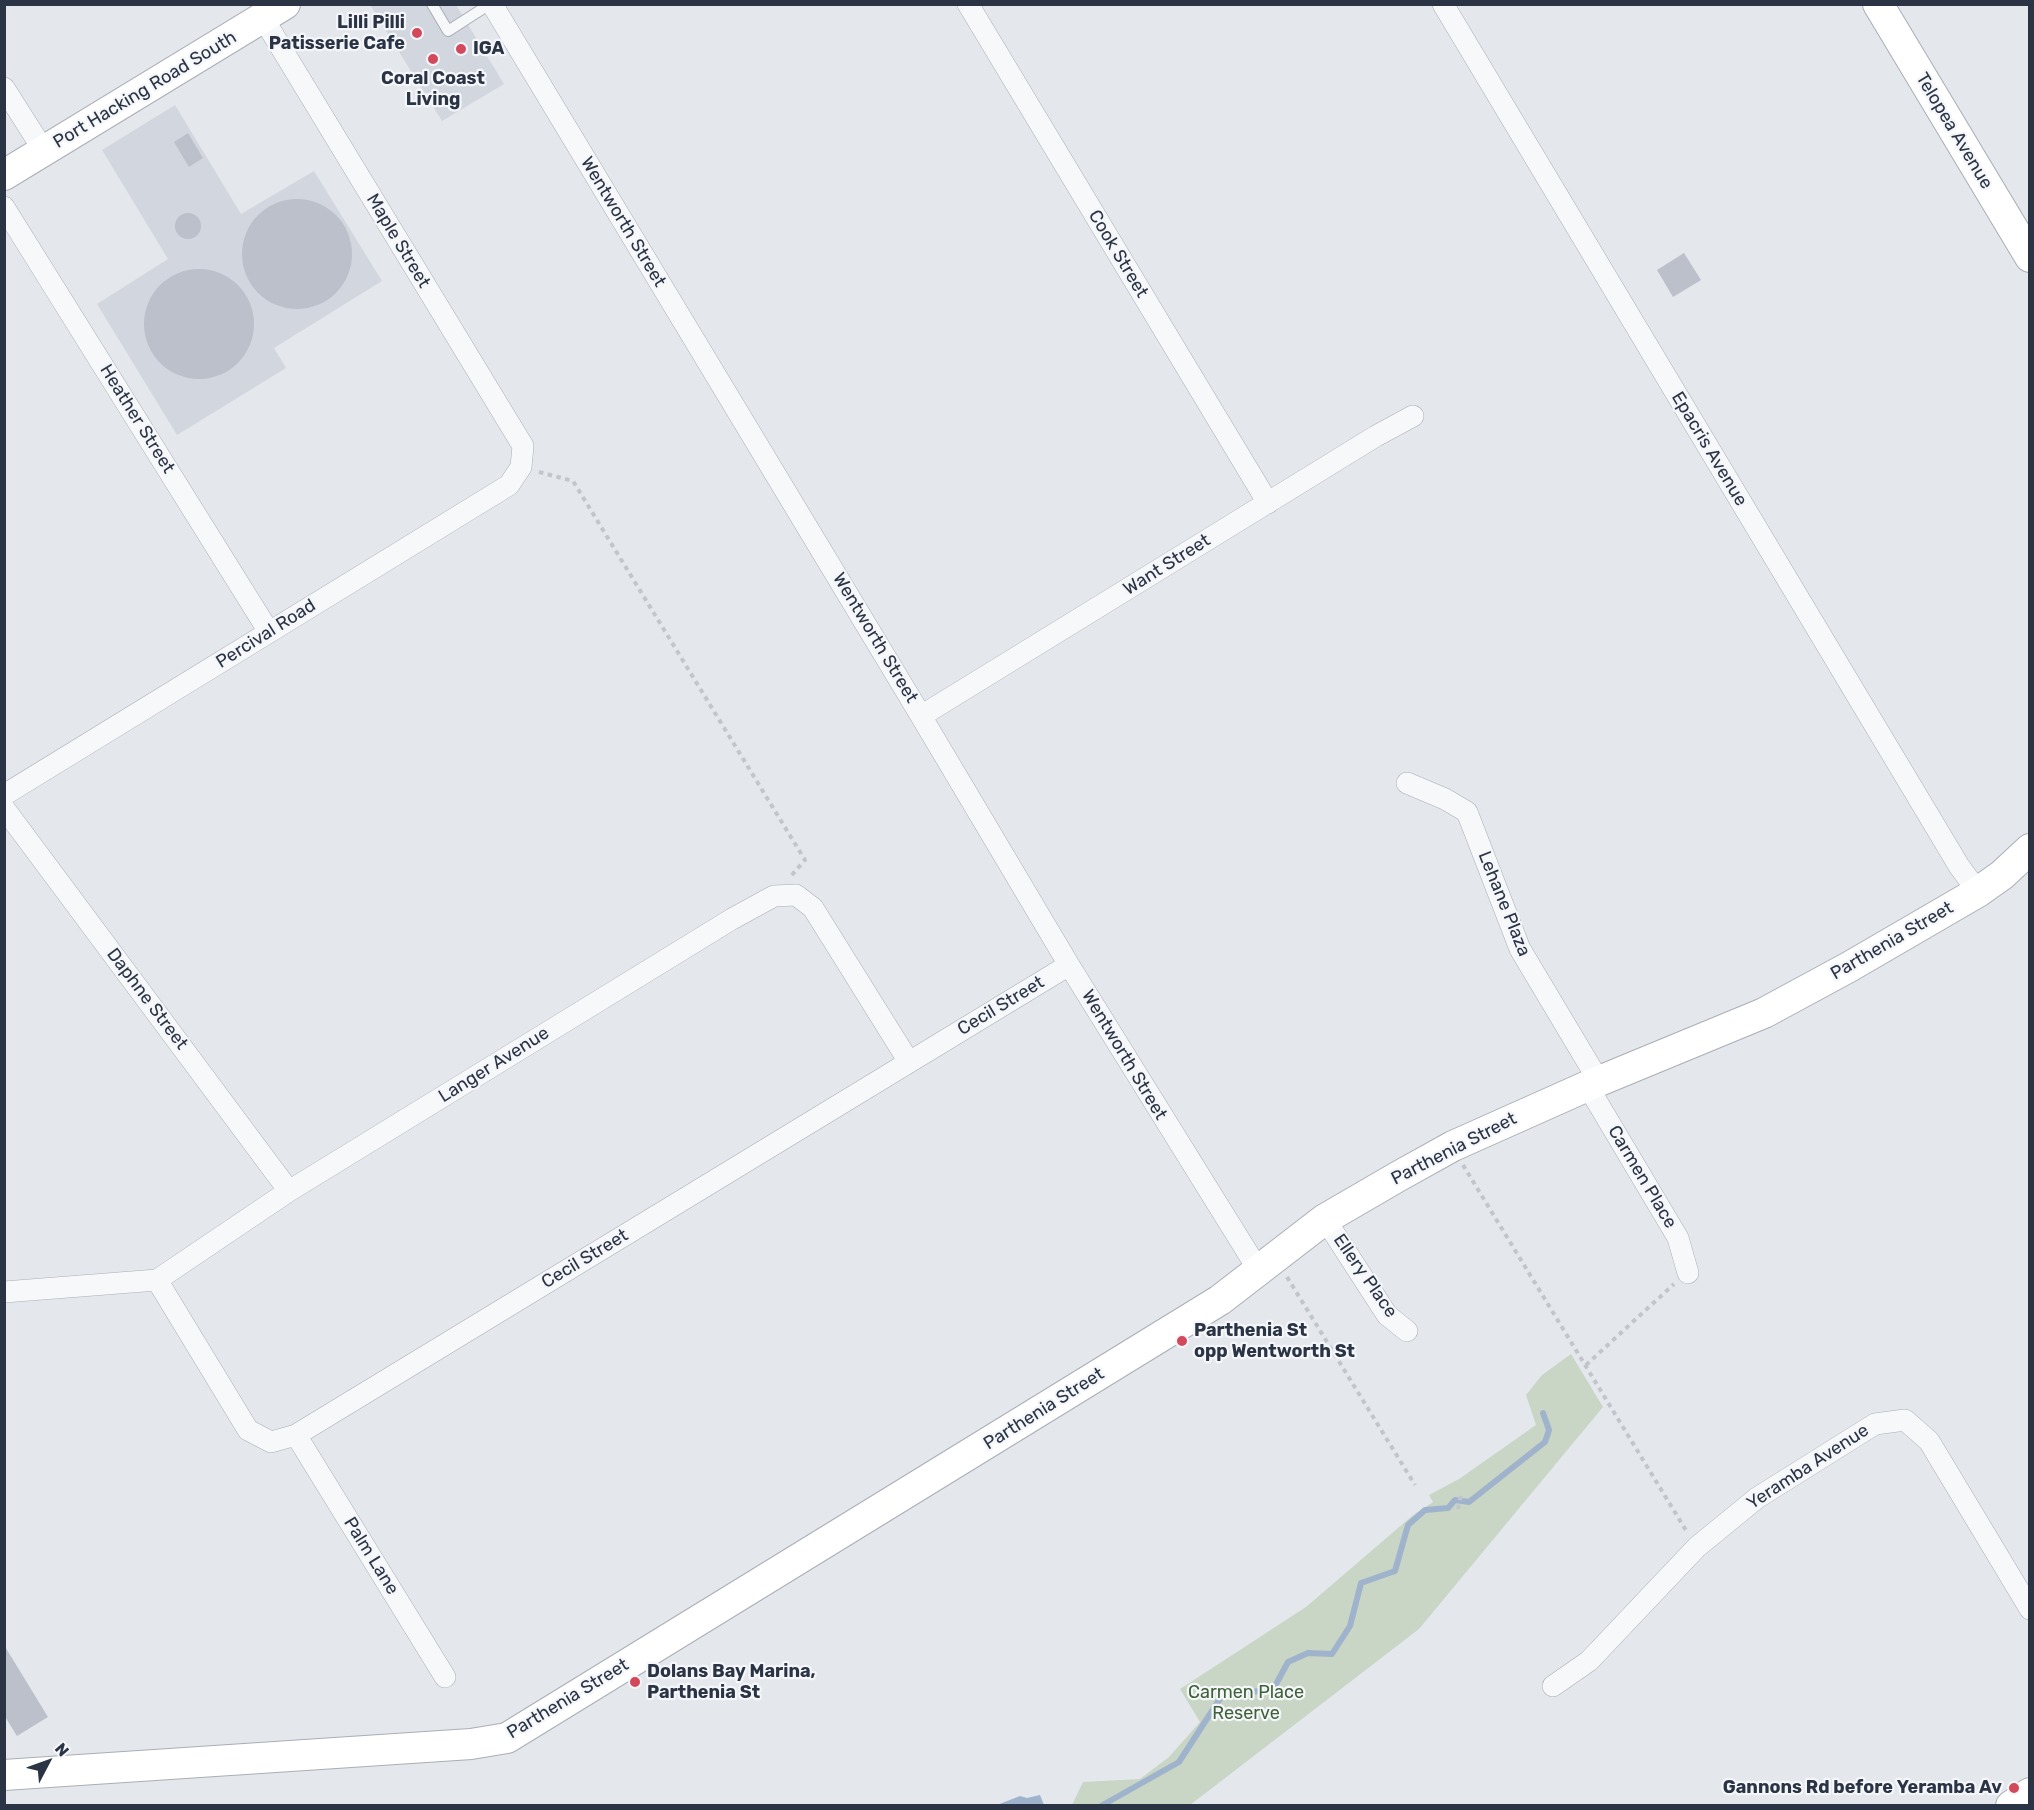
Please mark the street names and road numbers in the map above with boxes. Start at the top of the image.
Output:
street label: Port Hacking Road South [49,27,241,153]
street label: Telopea Avenue [1911,69,1997,193]
street label: Wentworth Street [576,153,670,291]
street label: Maple Street [361,190,435,292]
street label: Cook Street [1083,206,1153,302]
street label: Heather Street [95,361,179,477]
street label: Epacris Avenue [1666,388,1752,510]
street label: Want Street [1120,530,1214,600]
street label: Wentworth Street [828,569,922,707]
street label: Percival Road [212,595,320,673]
street label: Lehane Plaza [1473,848,1535,960]
street label: Parthenia Street [1827,897,1957,985]
street label: Daphne Street [102,944,192,1054]
street label: Cecil Street [954,972,1048,1040]
street label: Wentworth Street [1077,986,1171,1124]
street label: Langer Avenue [435,1022,553,1108]
street label: Parthenia Street [1388,1108,1520,1190]
street label: Carmen Place [1603,1122,1681,1232]
street label: Cecil Street [538,1225,632,1293]
street label: Ellery Place [1328,1230,1402,1322]
street label: Parthenia Street [980,1363,1108,1455]
street label: Yeramba Avenue [1743,1420,1873,1514]
street label: Palm Lane [339,1513,403,1599]
street label: Parthenia Street [503,1654,633,1744]

